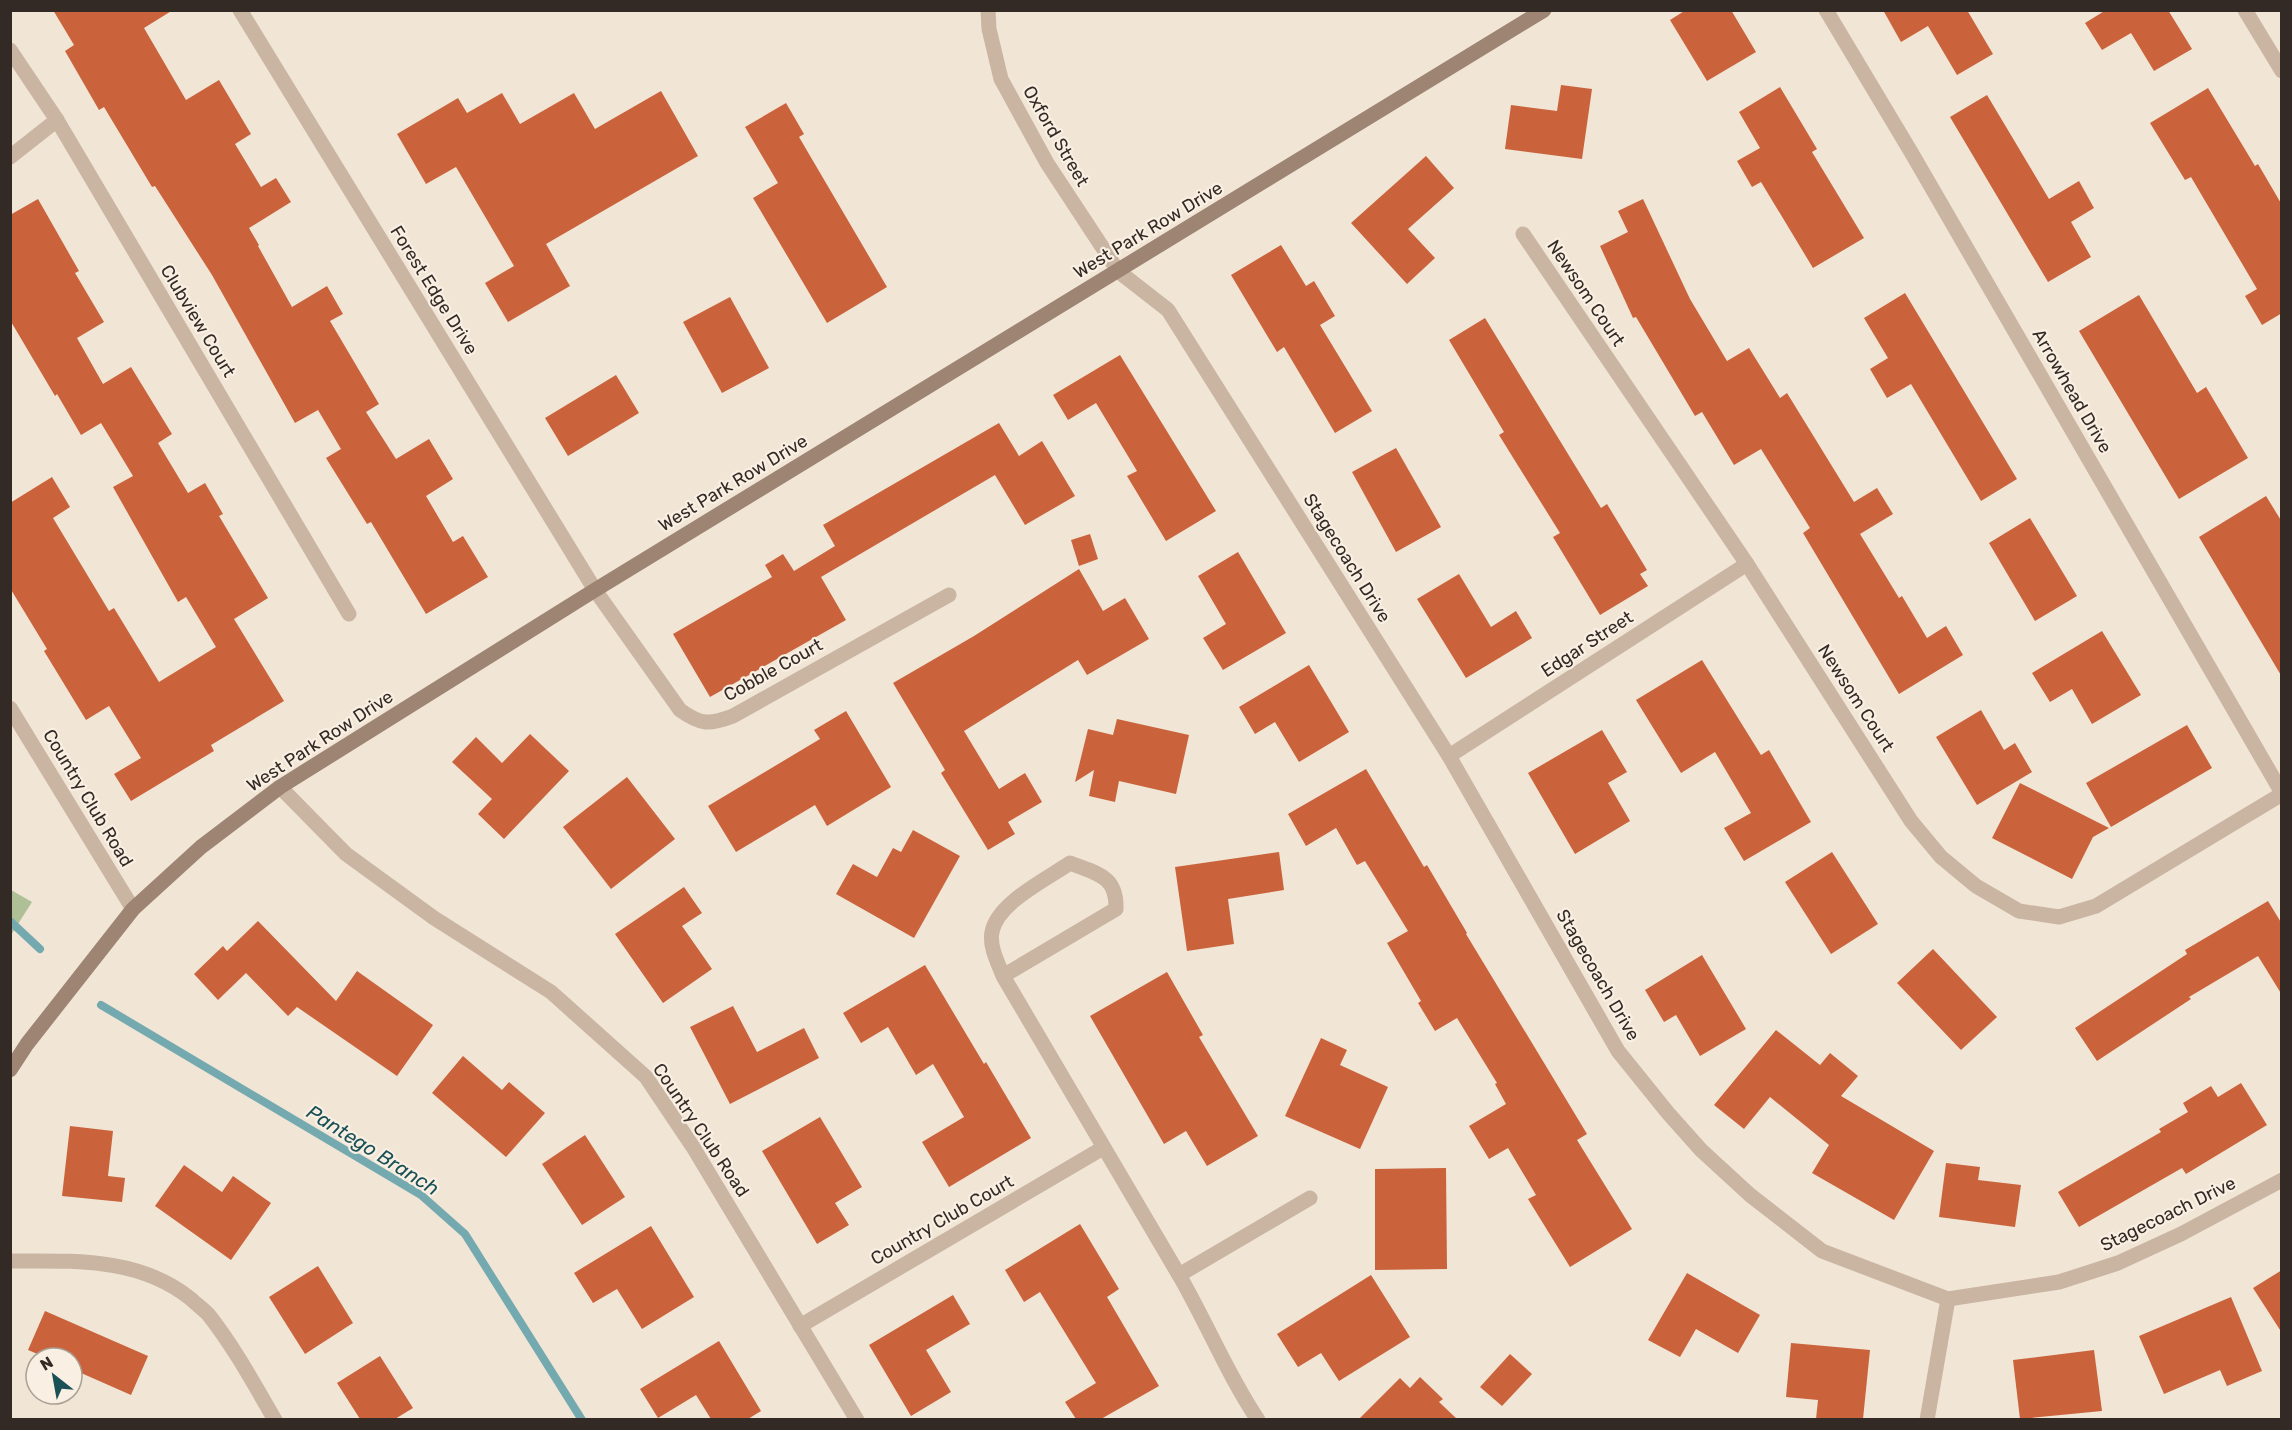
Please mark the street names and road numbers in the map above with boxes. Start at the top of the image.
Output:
street label: Oxford Street [1018,82,1094,190]
street label: West Park Row Drive [1070,177,1226,283]
street label: Forest Edge Drive [385,221,483,359]
street label: Newsom Court [1542,236,1630,350]
street label: Clubview Court [156,261,240,381]
street label: Arrowhead Drive [2028,325,2116,457]
street label: West Park Row Drive [655,430,811,536]
street label: Stagecoach Drive [1299,489,1395,627]
street label: Edgar Street [1537,606,1637,682]
street label: Cobble Court [720,634,826,706]
street label: Newsom Court [1813,640,1899,756]
street label: West Park Row Drive [243,685,397,797]
street label: Country Club Road [38,725,138,871]
street label: Stagecoach Drive [1552,905,1644,1045]
street label: Country Club Road [648,1059,754,1201]
street label: Country Club Court [867,1170,1017,1270]
street label: Stagecoach Drive [2097,1172,2239,1256]

